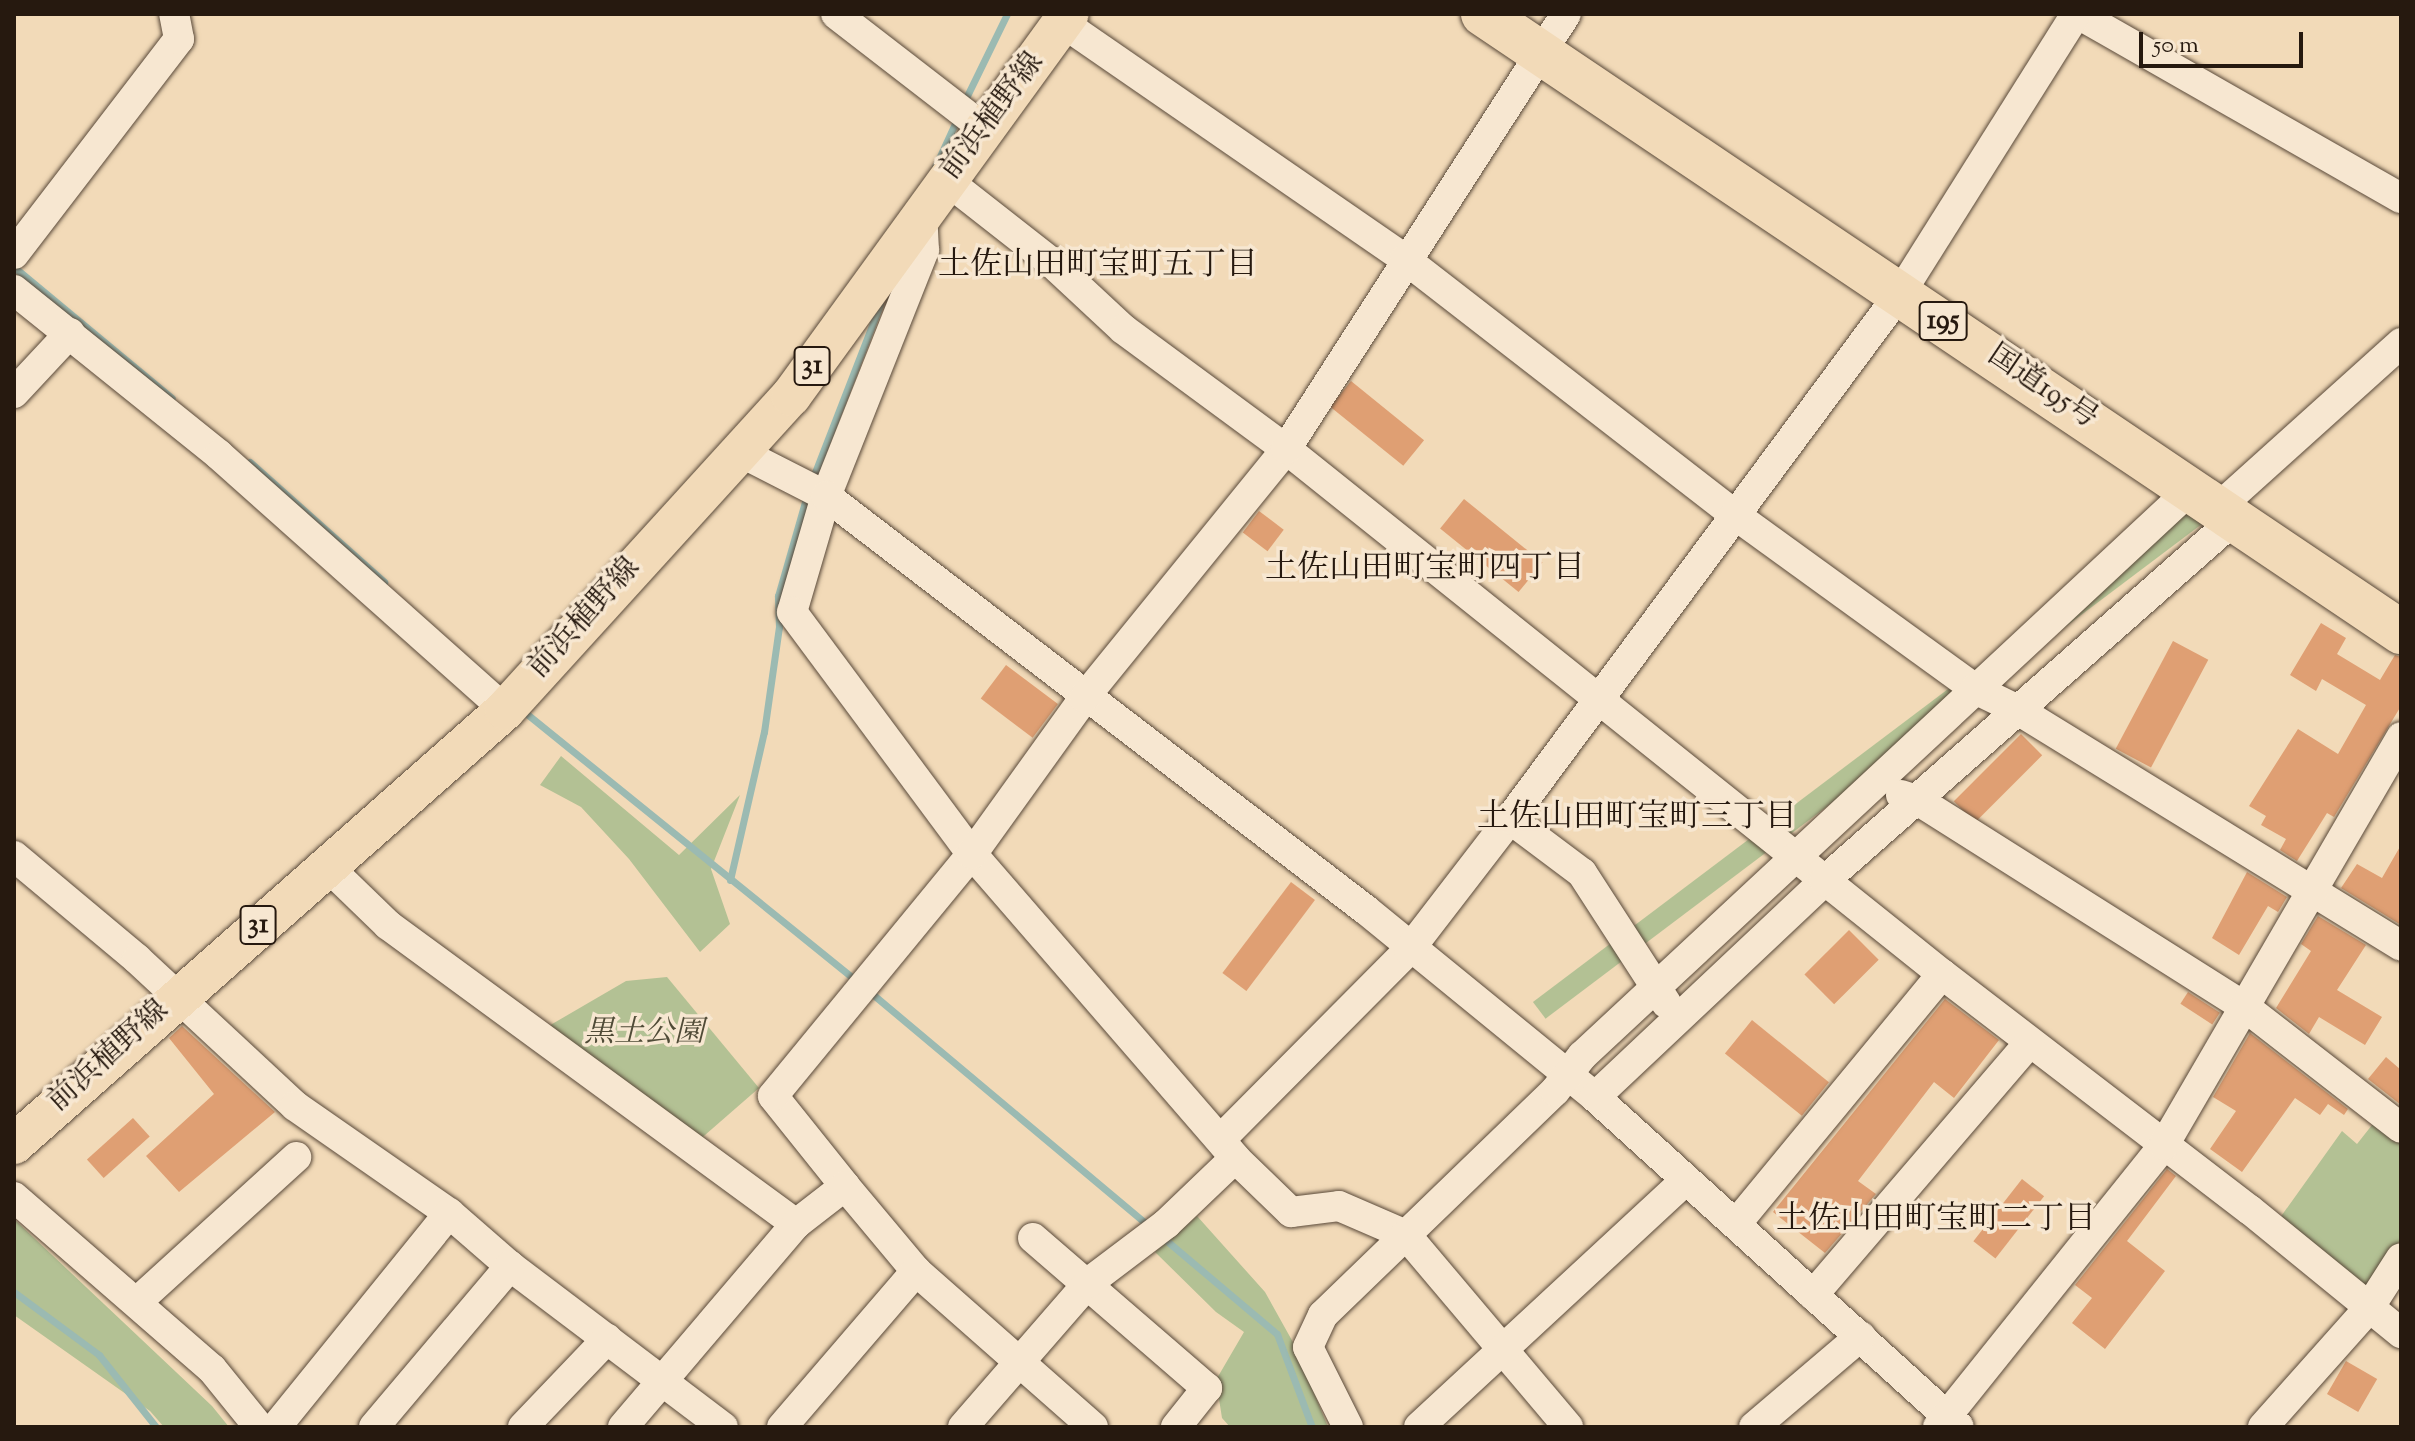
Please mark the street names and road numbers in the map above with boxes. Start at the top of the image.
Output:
street label: 前浜植野線 [933,46,1053,188]
road number: 195 [1917,297,1969,345]
street label: 国道195号 [1980,338,2104,438]
road number: 31 [792,342,832,390]
street label: 前浜植野線 [521,551,649,687]
road number: 31 [238,901,278,949]
street label: 前浜植野線 [41,993,177,1121]

